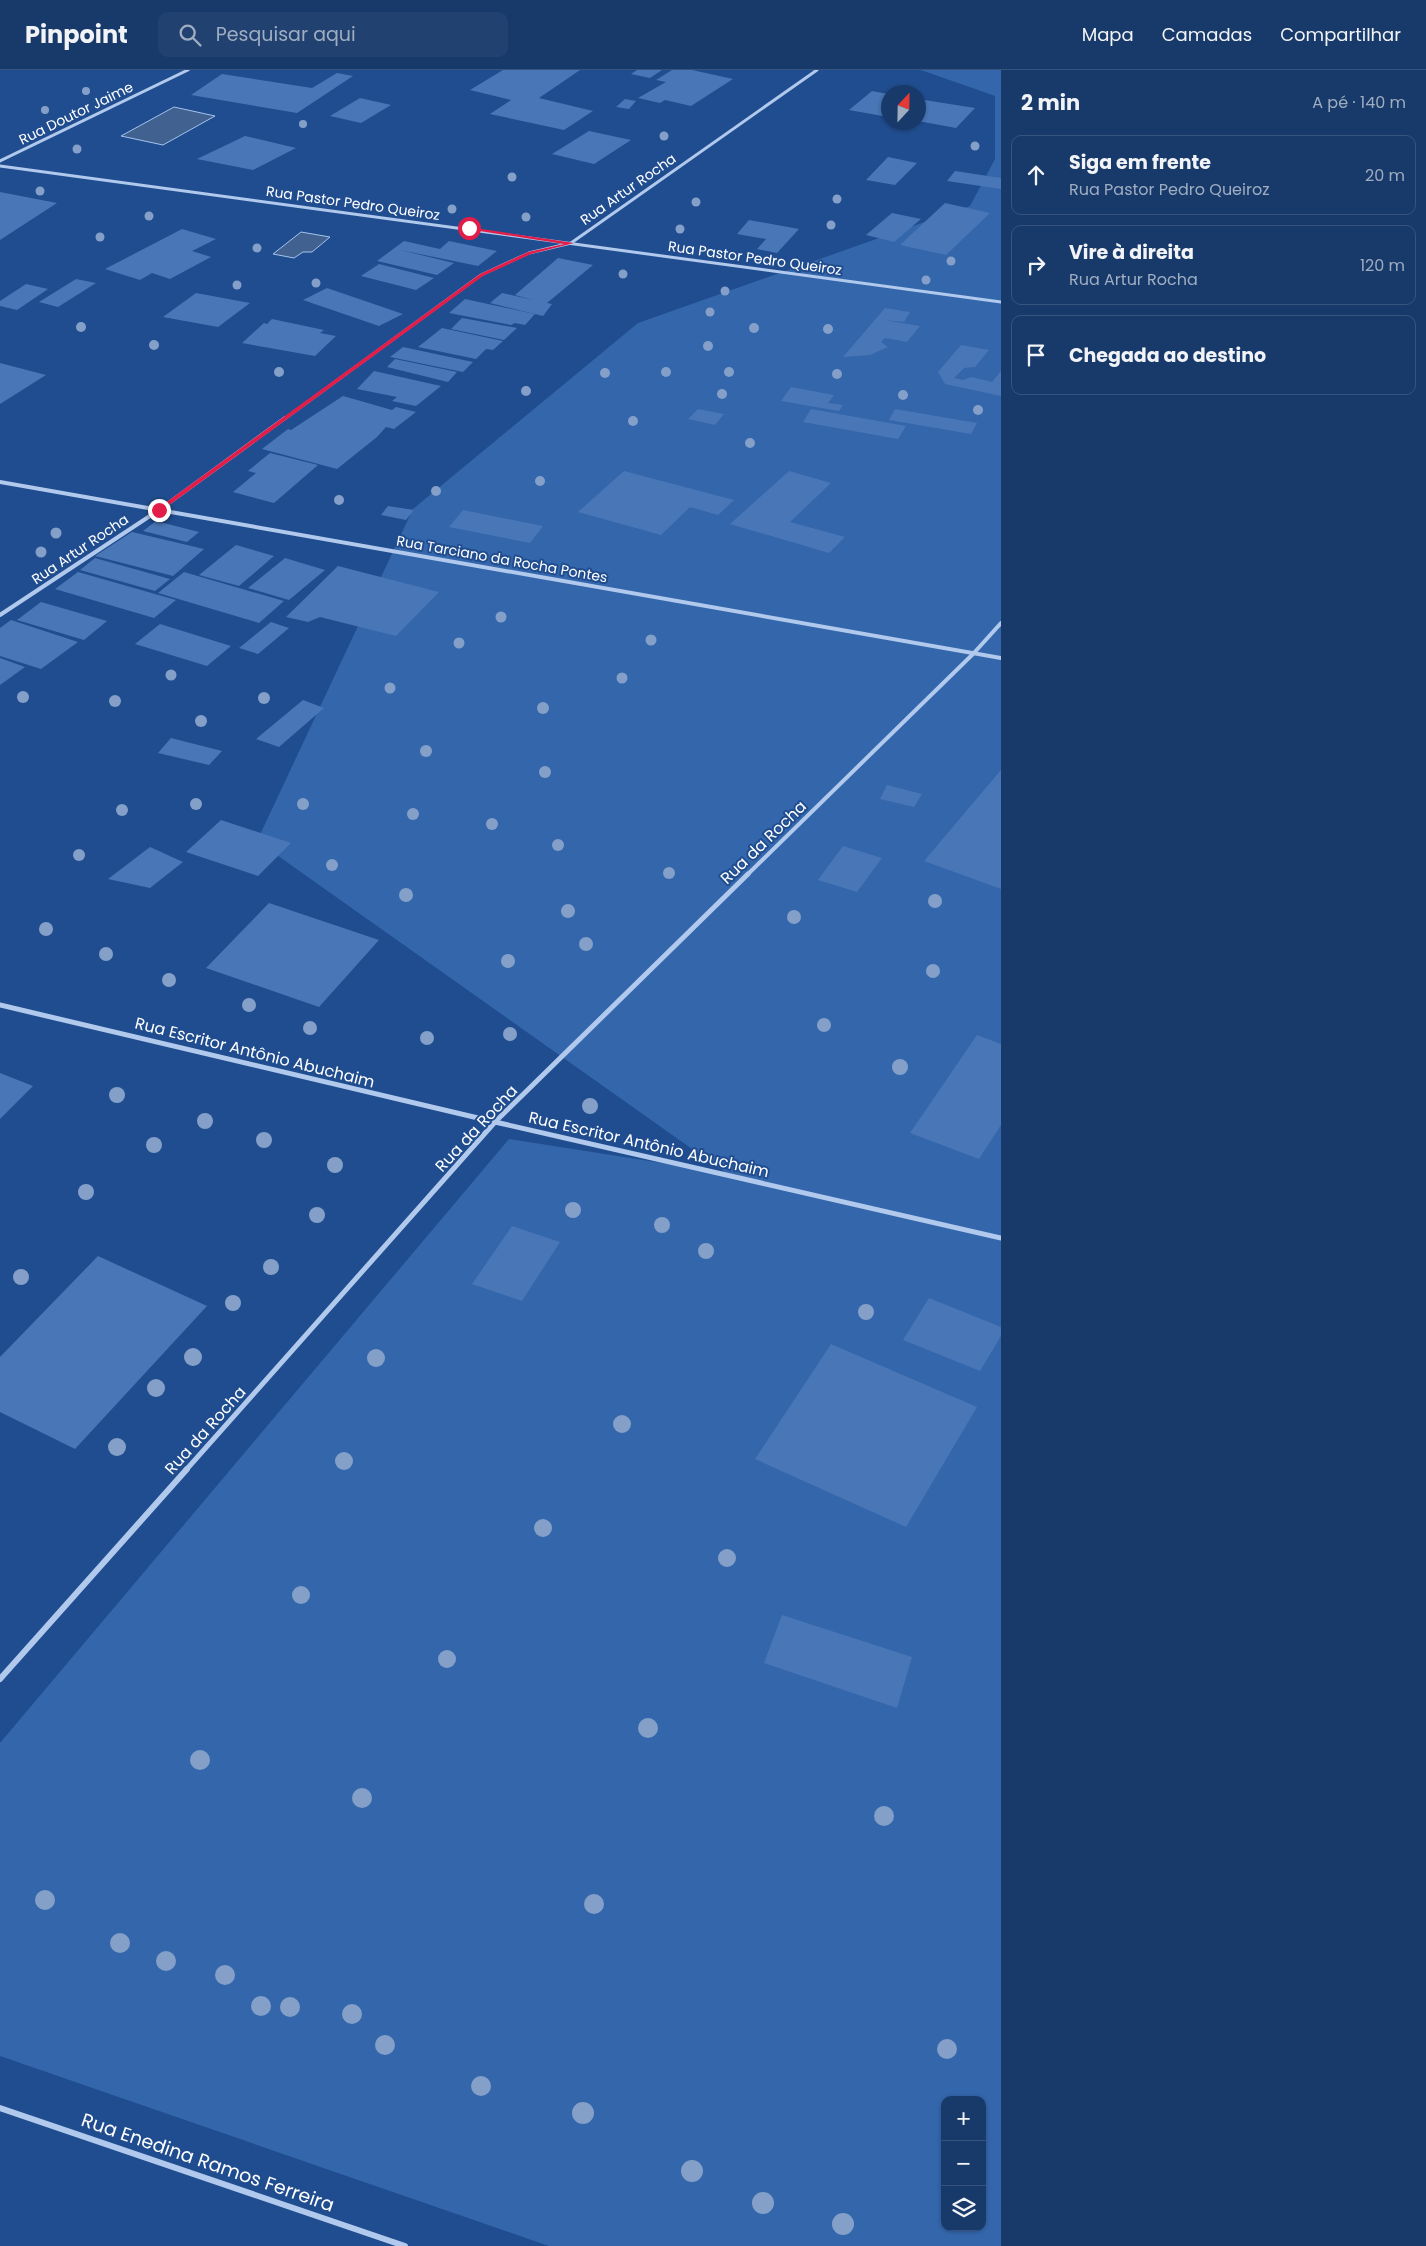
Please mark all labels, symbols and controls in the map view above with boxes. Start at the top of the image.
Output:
search box [158,12,508,57]
text: Pinpoint [25,18,128,51]
icon: search [176,21,204,49]
text: Pesquisar aqui [216,21,356,48]
text: Mapa [1082,22,1134,47]
text: Camadas [1162,22,1252,47]
text: Compartilhar [1280,22,1401,47]
street label: Rua Doutor Jaime [15,76,137,149]
north arrow [881,85,926,130]
text: 2 min [1021,88,1080,117]
text: A pé · 140 m [1312,91,1406,114]
street label: Rua Artur Rocha [576,148,680,230]
text: Siga em frente [1069,149,1211,176]
icon: ahead [1022,161,1050,189]
text: 20 m [1365,164,1405,187]
text: Rua Pastor Pedro Queiroz [1069,178,1269,201]
street label: Rua Pastor Pedro Queiroz [265,181,441,225]
route start [458,217,481,240]
street label: Rua Pastor Pedro Queiroz [667,236,843,280]
text: Vire à direita [1069,239,1194,266]
icon: right [1022,251,1050,279]
text: 120 m [1360,254,1405,277]
text: Rua Artur Rocha [1069,268,1198,291]
icon: arrive [1022,341,1050,369]
text: Chegada ao destino [1069,342,1266,369]
route end [148,499,171,522]
street label: Rua Artur Rocha [28,509,132,589]
street label: Rua Tarciano da Rocha Pontes [395,531,609,587]
street label: Rua da Rocha [715,795,812,889]
street label: Rua Escritor Antônio Abuchaim [133,1012,377,1093]
street label: Rua da Rocha [430,1080,523,1177]
street label: Rua Escritor Antônio Abuchaim [526,1106,771,1183]
street label: Rua da Rocha [159,1381,251,1480]
map controls [941,2096,986,2231]
button: + [941,2096,986,2141]
street label: Rua Enedina Ramos Ferreira [78,2106,338,2219]
button: − [941,2141,986,2186]
button: layers [941,2186,986,2231]

